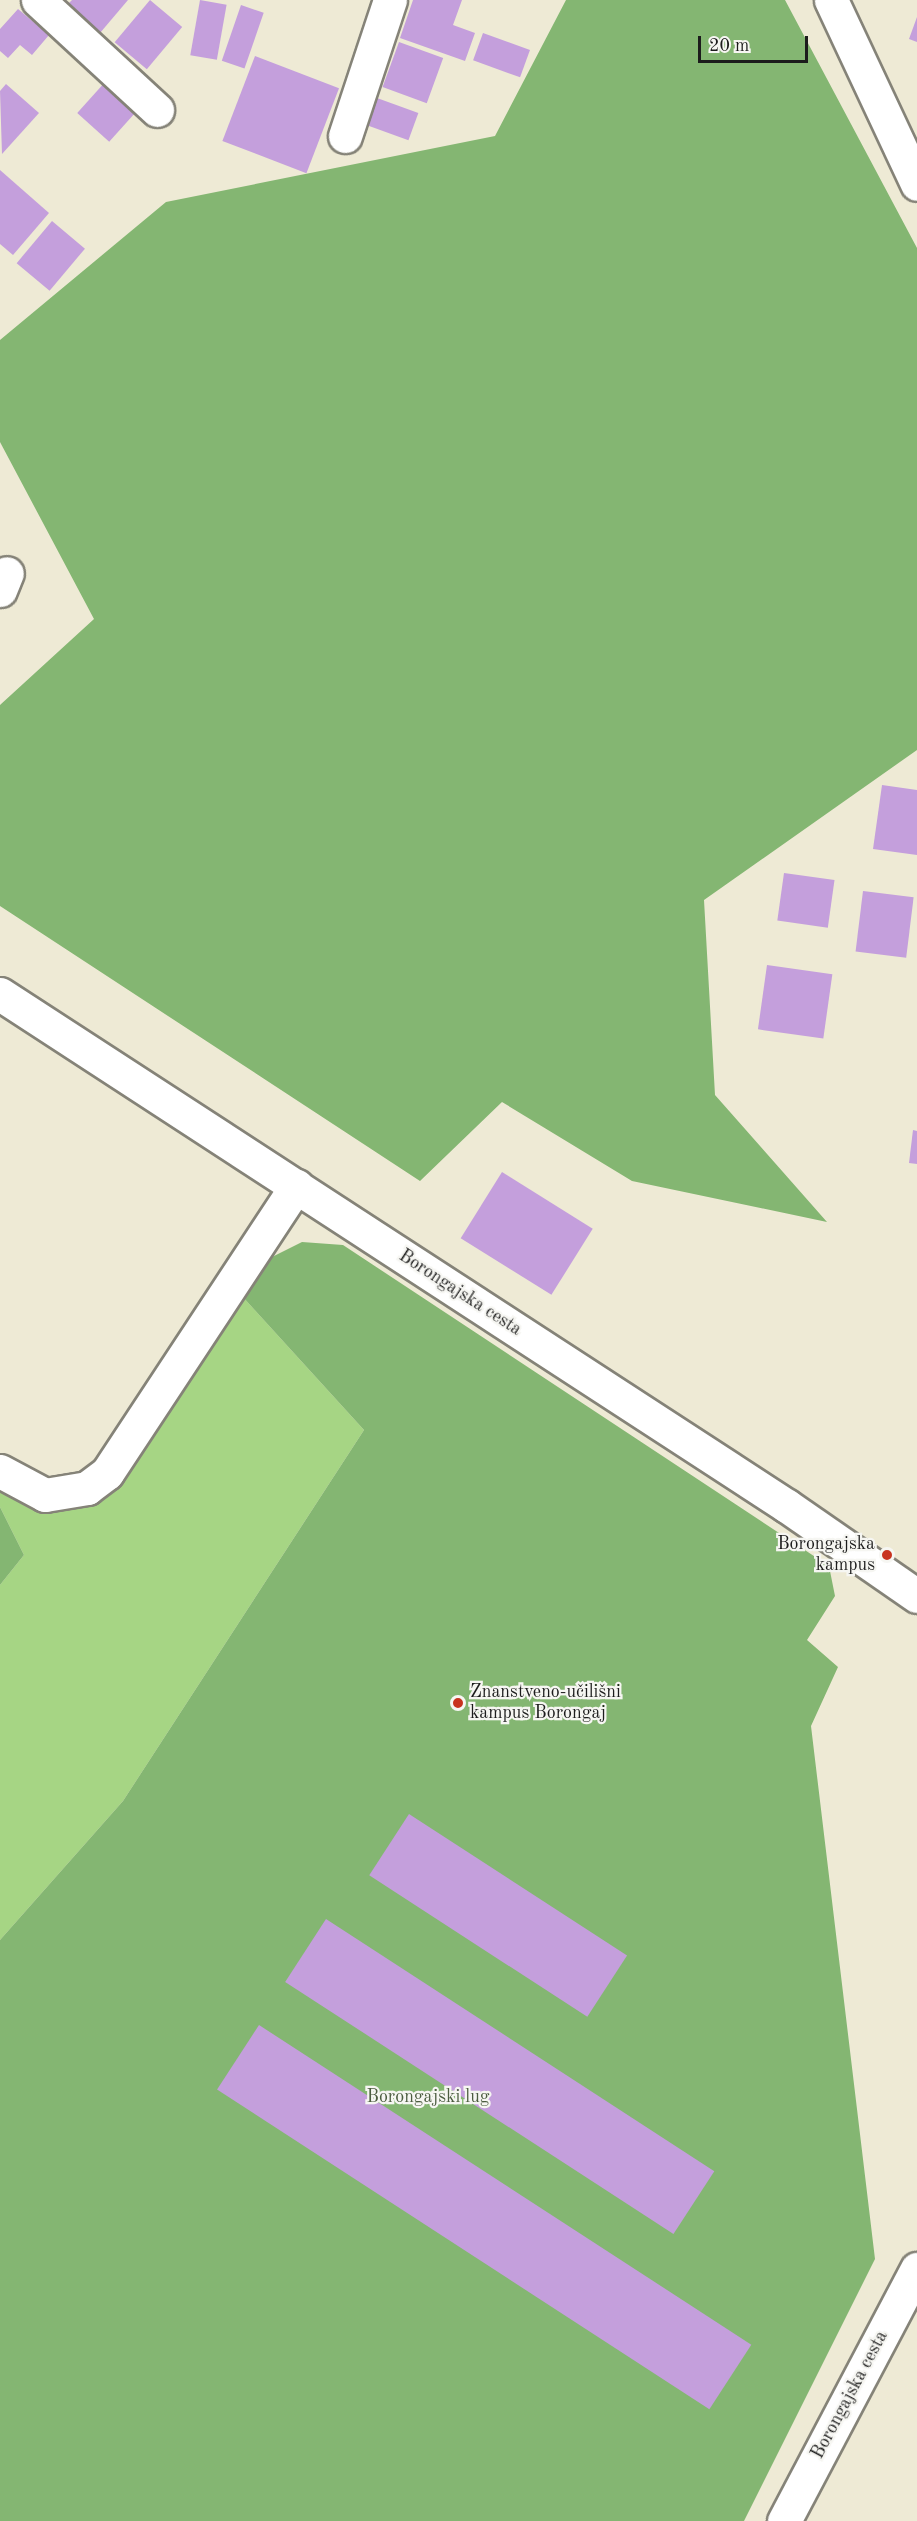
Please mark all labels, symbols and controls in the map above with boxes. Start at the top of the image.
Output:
scale bar [701,24,810,62]
text: 20 m [709,37,749,55]
street label: Borongajska cesta [395,1245,525,1341]
place label: Borongajska kampus [777,1534,875,1576]
marker: Borongajska kampus [880,1548,894,1562]
place label: Znanstveno-učilišni kampus Borongaj [470,1682,621,1724]
marker: Znanstveno-učilišni kampus Borongaj [451,1696,465,1710]
park label: Borongajski lug [366,2086,490,2108]
street label: Borongajska cesta [807,2327,893,2463]

